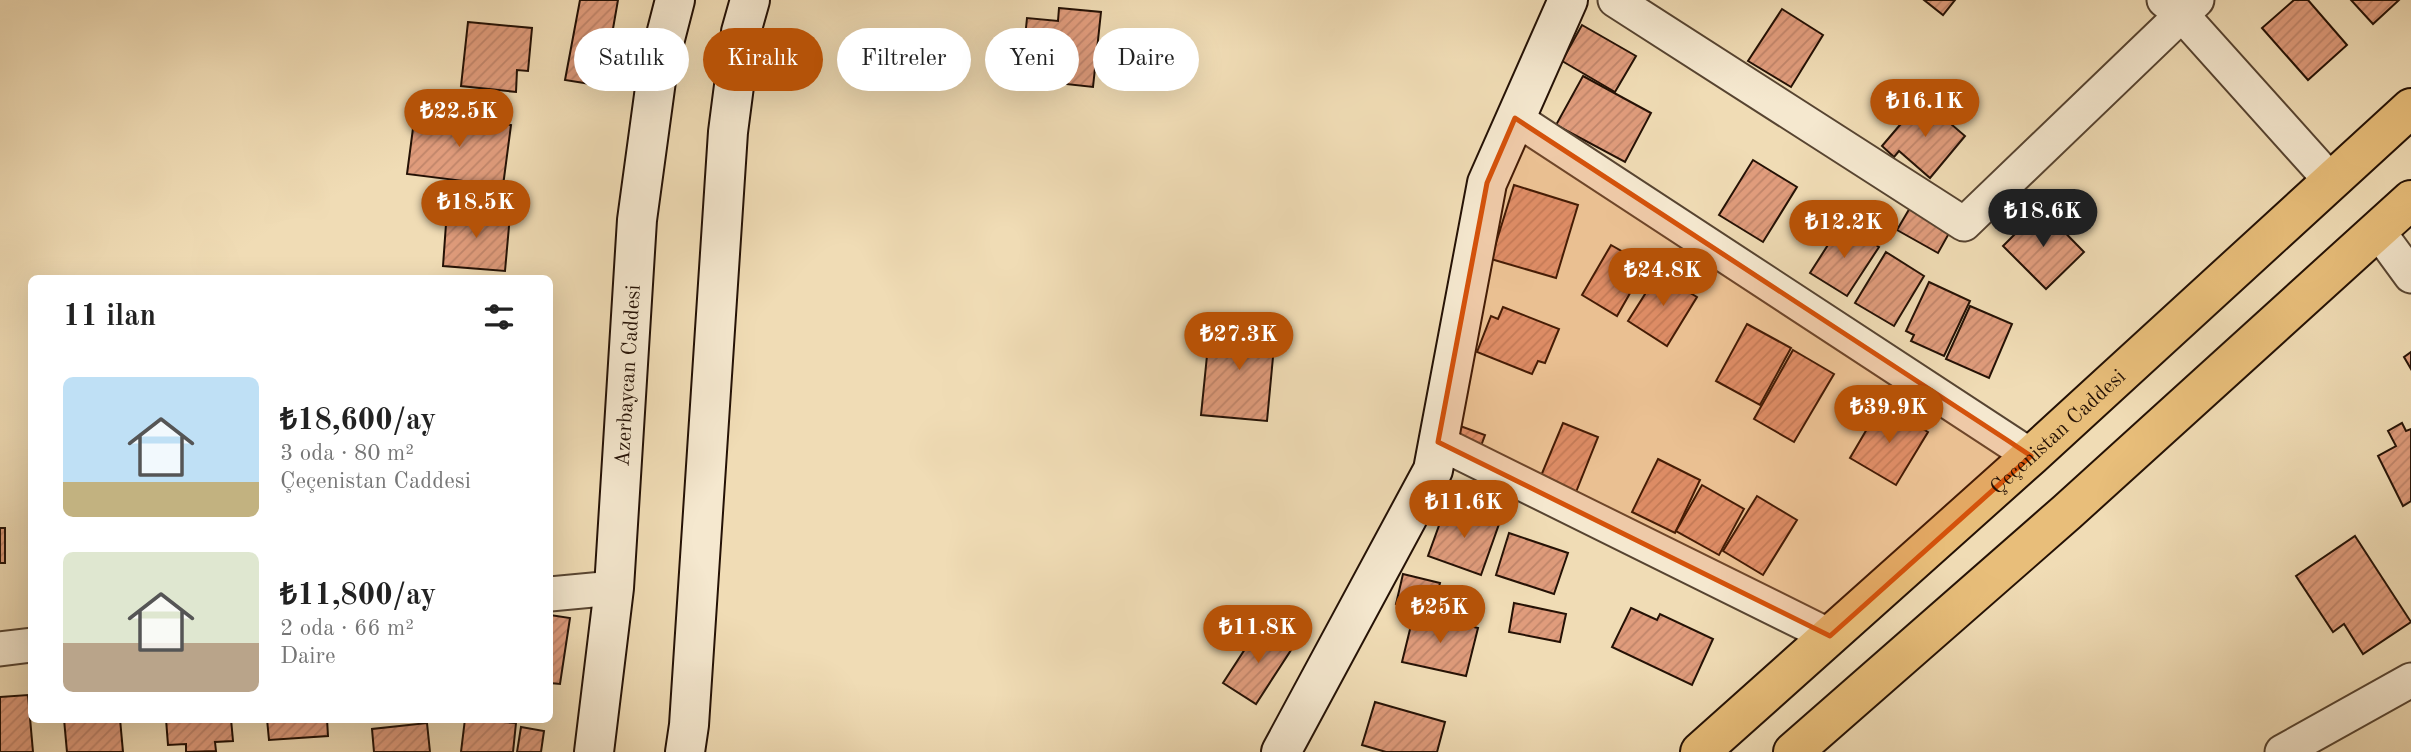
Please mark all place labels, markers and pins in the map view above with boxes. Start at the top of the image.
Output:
pin: ₺16.1K [1868,80,1982,139]
pin: ₺22.5K [402,90,516,149]
pin: ₺18.5K [419,180,533,240]
pin: ₺18.6K [1986,190,2100,249]
pin: ₺12.2K [1787,201,1901,260]
pin: ₺24.8K [1606,248,1720,308]
pin: ₺27.3K [1182,312,1296,372]
pin: ₺39.9K [1832,386,1946,445]
pin: ₺11.6K [1407,480,1521,540]
pin: ₺25K [1399,586,1481,645]
pin: ₺11.8K [1201,606,1315,665]

